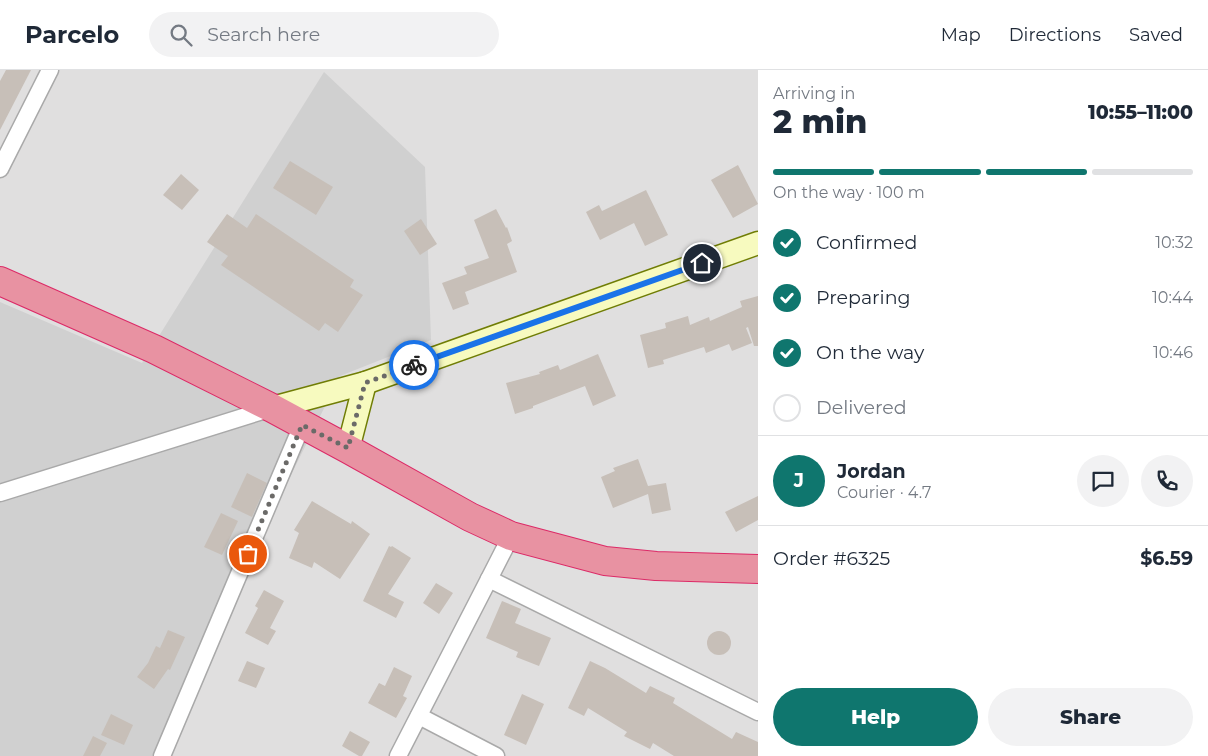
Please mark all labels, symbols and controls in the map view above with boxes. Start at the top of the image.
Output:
search box [149,12,499,57]
text: Parcelo [25,20,119,49]
icon: search [167,21,195,49]
text: Search here [207,23,320,46]
text: Map [941,24,981,46]
text: Directions [1009,24,1101,46]
text: Saved [1129,24,1183,46]
text: Arriving in [773,84,855,103]
text: 10:55–11:00 [1088,101,1193,124]
text: 2 min [773,102,867,141]
text: On the way · 100 m [773,183,925,202]
icon: check [773,229,801,257]
text: Confirmed [816,231,917,254]
text: 10:32 [1155,233,1193,252]
pin [681,242,723,284]
icon: home [688,249,716,277]
icon: check [773,284,801,312]
text: Preparing [816,286,911,309]
text: 10:44 [1152,288,1193,307]
icon: check [773,339,801,367]
courier [389,340,439,390]
text: On the way [816,341,924,364]
text: 10:46 [1153,343,1193,362]
icon: bike [400,351,428,379]
text: Delivered [816,396,907,419]
button: chat [1077,455,1129,507]
button: phone [1141,455,1193,507]
text: Jordan [837,460,906,483]
text: J [794,469,804,492]
text: Courier · 4.7 [837,483,931,502]
pin [227,533,269,575]
icon: bag [234,540,262,568]
text: Order #6325 [773,547,890,570]
text: $6.59 [1140,547,1193,570]
button: Help [773,688,978,746]
button: Share [988,688,1193,746]

